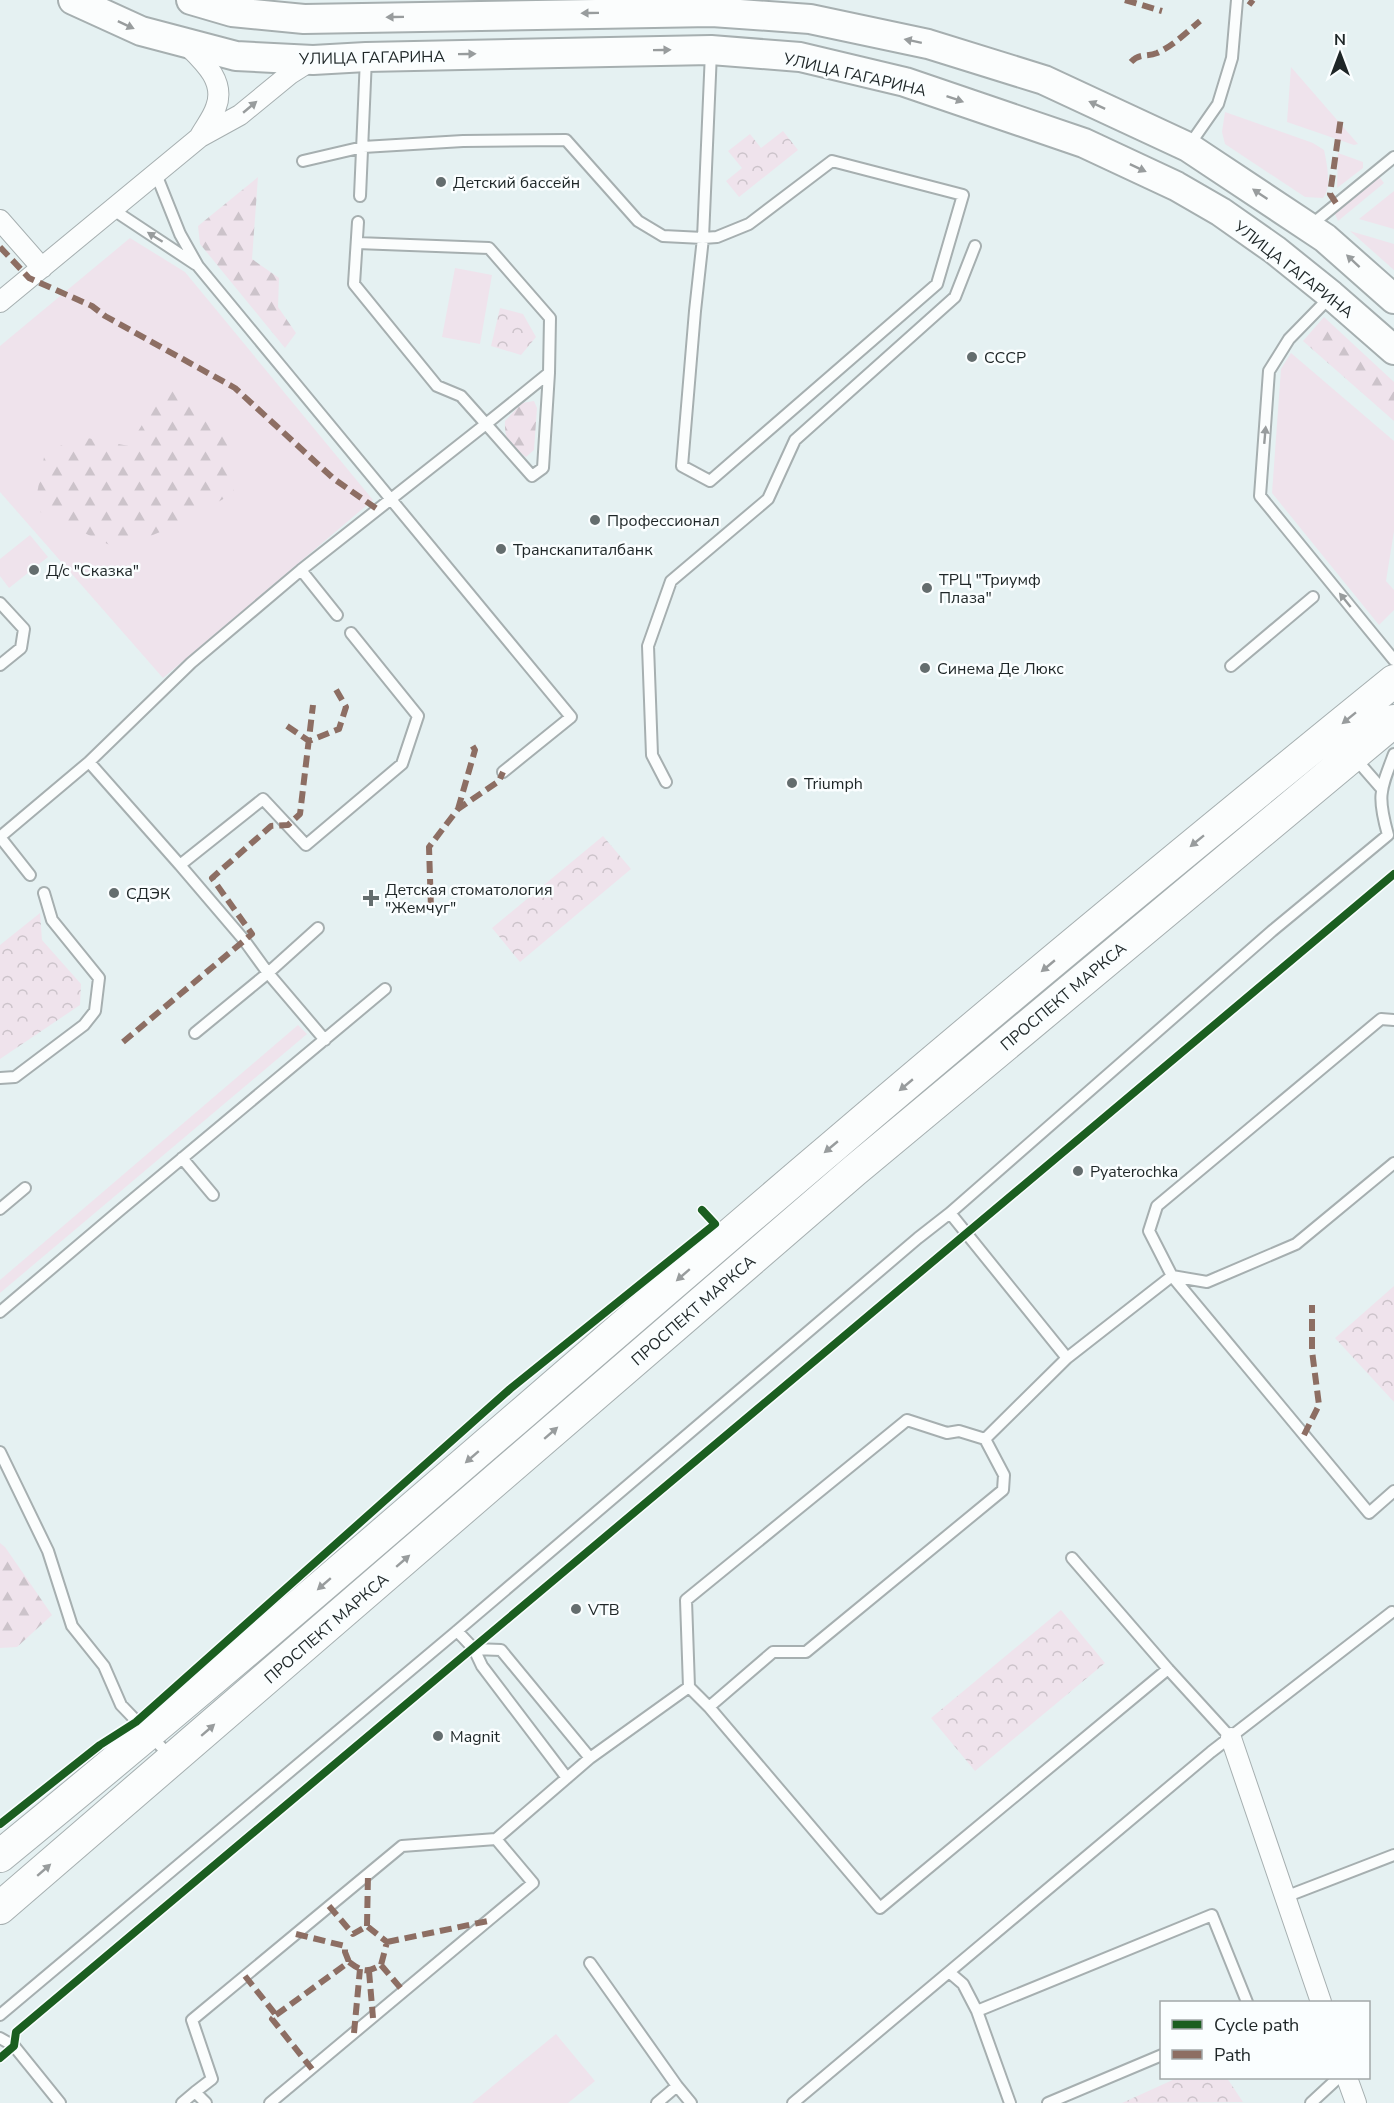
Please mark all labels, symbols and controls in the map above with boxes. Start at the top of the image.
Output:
one-way arrow [581,9,600,18]
one-way arrow [386,12,405,22]
one-way arrow [118,20,135,29]
north arrow [1310,24,1370,84]
text: N [1334,29,1346,51]
one-way arrow [903,36,922,45]
one-way arrow [652,45,671,55]
street label: УЛИЦА ГАГАРИНА [298,46,446,70]
street label: УЛИЦА ГАГАРИНА [780,48,929,102]
one-way arrow [457,50,476,59]
one-way arrow [947,95,965,105]
one-way arrow [1088,100,1105,109]
one-way arrow [242,101,257,114]
one-way arrow [1129,164,1146,173]
place label: Детский бассейн [453,172,580,194]
marker: Детский бассейн [434,175,448,189]
one-way arrow [1251,189,1268,200]
street label: УЛИЦА ГАГАРИНА [1228,216,1358,324]
one-way arrow [147,232,163,243]
one-way arrow [1345,254,1360,268]
place label: СССР [984,347,1026,369]
marker: СССР [965,350,979,364]
one-way arrow [1261,426,1270,445]
place label: Профессионал [607,510,720,532]
marker: Профессионал [588,513,602,527]
place label: Транскапиталбанк [513,539,653,561]
marker: Транскапиталбанк [494,542,508,556]
place label: Д/с "Сказка" [46,560,139,582]
marker: Д/с "Сказка" [27,563,41,577]
place label: ТРЦ "Триумф Плаза" [939,569,1041,609]
marker: ТРЦ "Триумф Плаза" [920,581,934,595]
one-way arrow [1339,593,1352,608]
place label: Синема Де Люкс [937,658,1064,680]
marker: Синема Де Люкс [918,661,932,675]
one-way arrow [1341,711,1356,723]
place label: Triumph [804,773,863,795]
marker: Triumph [785,776,799,790]
one-way arrow [1189,834,1205,847]
place label: Детская стоматология "Жемчуг" [385,879,553,919]
place label: СДЭК [126,883,171,905]
marker: СДЭК [107,886,121,900]
marker: Детская стоматология "Жемчуг" [362,889,380,907]
street label: ПРОСПЕКТ МАРКСА [996,937,1132,1056]
one-way arrow [1040,959,1055,971]
one-way arrow [898,1078,914,1091]
one-way arrow [823,1141,839,1154]
place label: Pyaterochka [1090,1161,1178,1183]
marker: Pyaterochka [1071,1164,1085,1178]
street label: ПРОСПЕКТ МАРКСА [627,1250,761,1371]
one-way arrow [675,1268,691,1281]
one-way arrow [543,1427,558,1440]
one-way arrow [464,1450,480,1463]
one-way arrow [396,1554,411,1568]
street label: ПРОСПЕКТ МАРКСА [260,1568,394,1689]
one-way arrow [317,1577,332,1590]
place label: VTB [587,1599,620,1621]
marker: VTB [569,1602,583,1616]
one-way arrow [200,1723,216,1736]
place label: Magnit [450,1726,500,1748]
marker: Magnit [431,1729,445,1743]
one-way arrow [36,1864,51,1877]
legend [1160,2001,1370,2079]
text: Cycle path [1214,2013,1299,2037]
text: Path [1214,2043,1251,2067]

